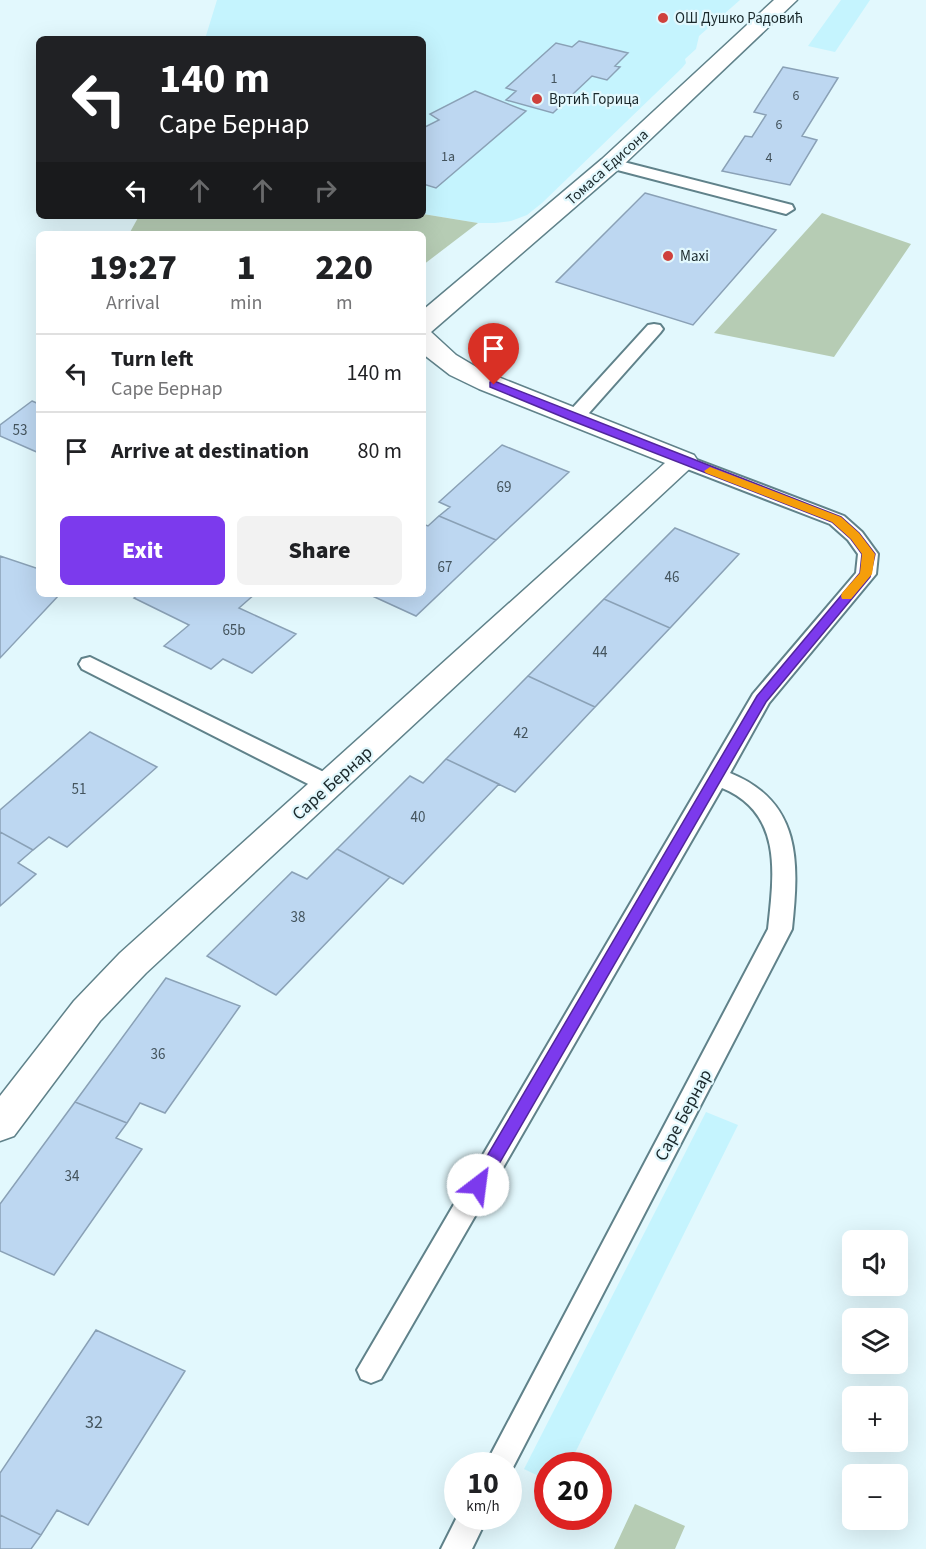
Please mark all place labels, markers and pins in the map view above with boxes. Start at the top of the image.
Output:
place label: ОШ Душко Радовић [675,8,803,29]
marker: ОШ Душко Радовић [656,11,670,25]
place label: Вртић Горица [549,89,639,110]
marker: Вртић Горица [530,92,544,106]
place label: Maxi [680,246,709,267]
marker: Maxi [661,249,675,263]
pin [468,323,519,385]

